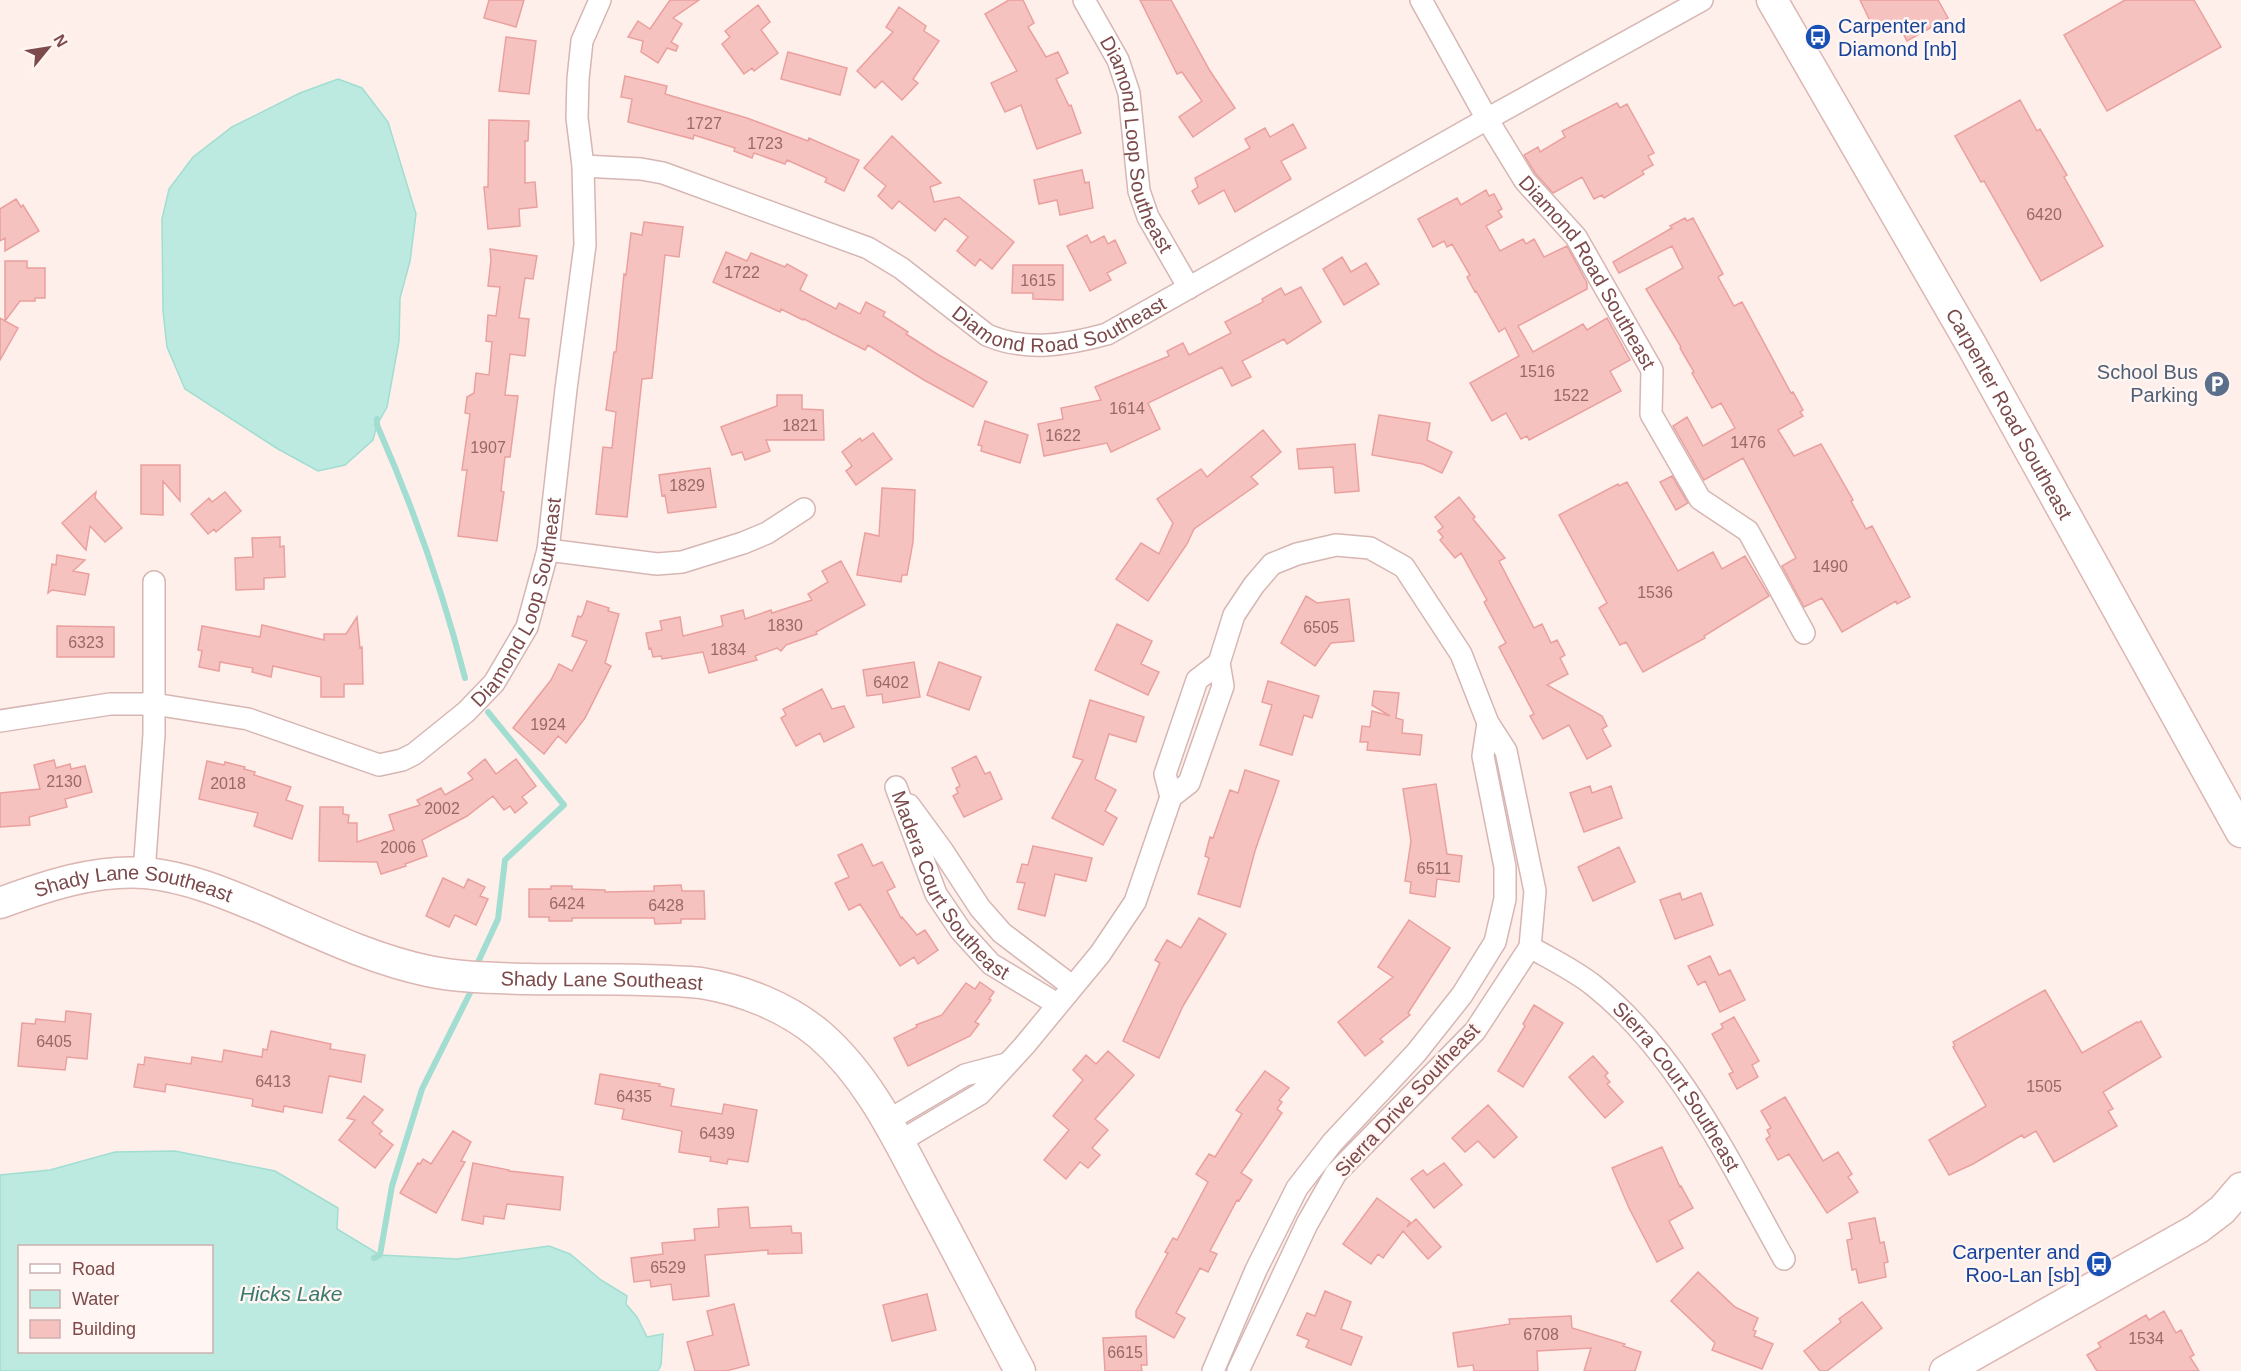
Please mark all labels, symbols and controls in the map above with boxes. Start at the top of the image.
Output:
place label: Carpenter and Diamond [nb] [1838,15,1966,60]
north arrow [18,18,78,78]
bus stop icon: Carpenter and Diamond [nb] [1803,22,1833,52]
text: N [50,31,71,50]
street label: Diamond Loop Southeast [1096,32,1177,257]
house number: 1727 [686,115,722,132]
house number: 1723 [747,135,783,152]
street label: Diamond Road Southeast [1515,171,1660,373]
house number: 6420 [2026,206,2062,223]
house number: 1722 [724,264,760,281]
house number: 1615 [1020,272,1056,289]
street label: Diamond Road Southeast [946,284,1176,316]
text: Diamond Road Southeast [948,292,1170,356]
street label: Carpenter Road Southeast [1942,304,2077,524]
place label: School Bus Parking [2097,361,2198,406]
house number: 1516 [1519,363,1555,380]
parking icon: School Bus Parking [2202,369,2232,399]
house number: 1522 [1553,387,1589,404]
house number: 1614 [1109,400,1145,417]
house number: 1821 [782,417,818,434]
house number: 1622 [1045,427,1081,444]
house number: 1476 [1730,434,1766,451]
house number: 1907 [470,439,506,456]
house number: 1829 [669,477,705,494]
street label: Diamond Loop Southeast [466,496,565,711]
house number: 1490 [1812,558,1848,575]
house number: 1536 [1637,584,1673,601]
house number: 1830 [767,617,803,634]
house number: 6505 [1303,619,1339,636]
house number: 6323 [68,634,104,651]
house number: 1834 [710,641,746,658]
house number: 6402 [873,674,909,691]
house number: 1924 [530,716,566,733]
house number: 2130 [46,773,82,790]
house number: 2018 [210,775,246,792]
street label: Madera Court Southeast [887,788,1014,984]
house number: 2002 [424,800,460,817]
house number: 2006 [380,839,416,856]
house number: 6511 [1417,860,1451,877]
street label: Shady Lane Southeast [31,861,236,906]
house number: 6424 [549,895,585,912]
house number: 6428 [648,897,684,914]
street label: Shady Lane Southeast [500,967,704,994]
street label: Sierra Court Southeast [1608,997,1745,1175]
street label: Sierra Drive Southeast [1330,1019,1484,1181]
house number: 6405 [36,1033,72,1050]
house number: 6413 [255,1073,291,1090]
house number: 1505 [2026,1078,2062,1095]
house number: 6435 [616,1088,652,1105]
house number: 6439 [699,1125,735,1142]
place label: Carpenter and Roo-Lan [sb] [1952,1241,2080,1286]
legend [18,1245,213,1353]
bus stop icon: Carpenter and Roo-Lan [sb] [2084,1249,2114,1279]
text: Road [72,1259,115,1279]
house number: 6529 [650,1259,686,1276]
water label: Hicks Lake [240,1282,342,1305]
text: Water [72,1289,119,1309]
text: Building [72,1319,136,1339]
house number: 6708 [1523,1326,1559,1343]
house number: 1534 [2128,1330,2164,1347]
house number: 6615 [1107,1344,1143,1361]

